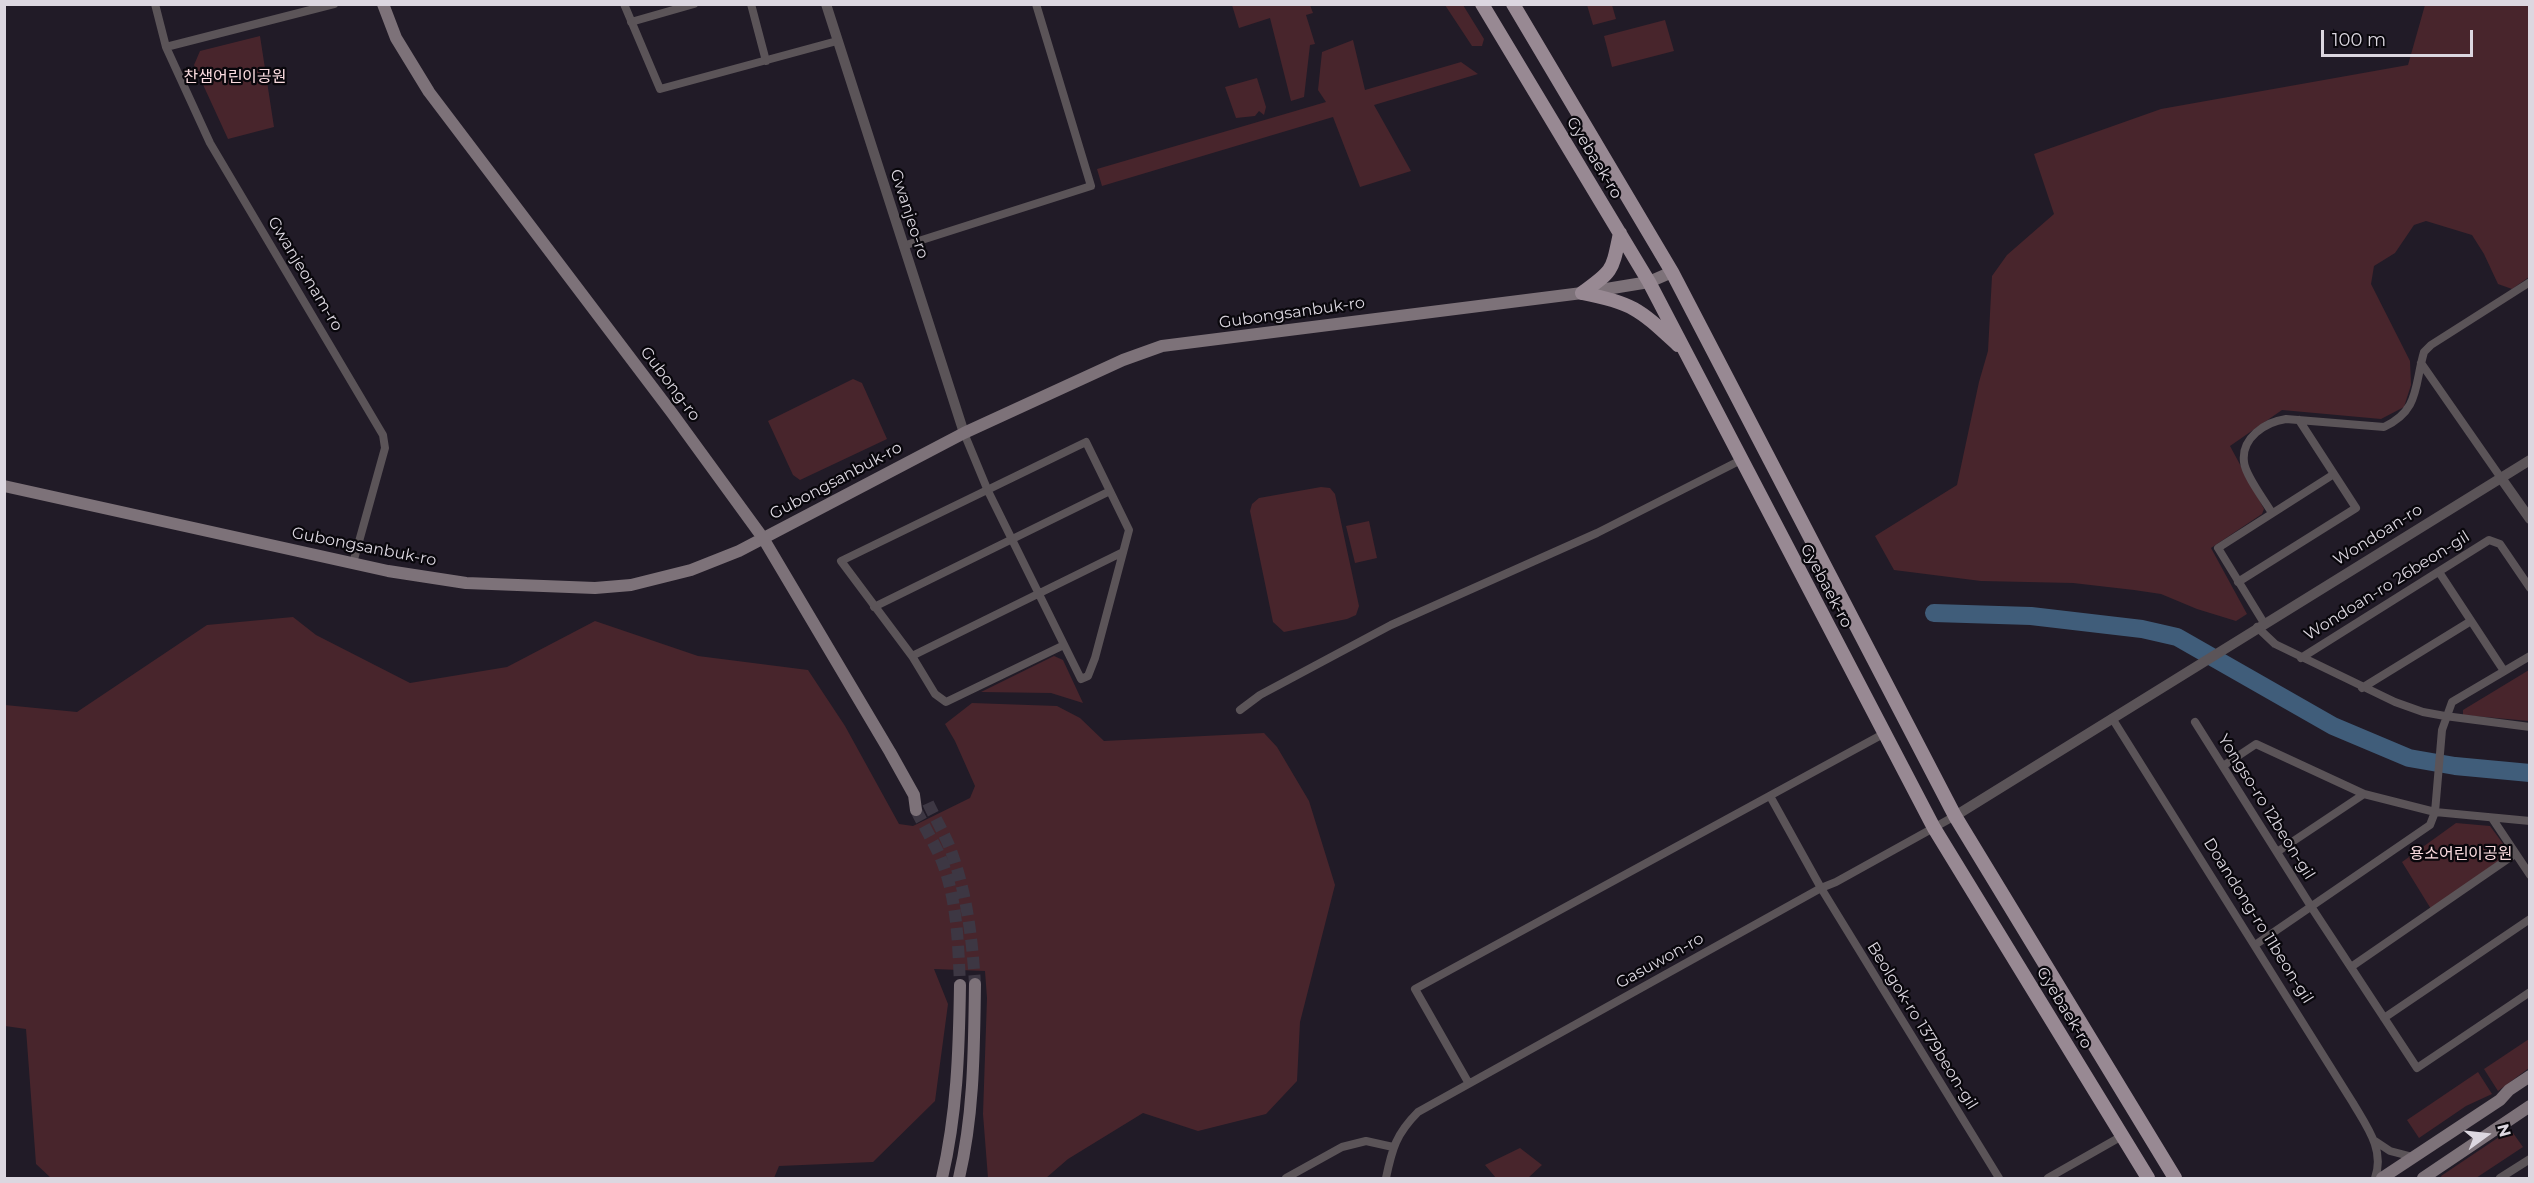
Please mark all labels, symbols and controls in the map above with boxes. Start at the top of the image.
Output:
scale bar [2324,18,2476,56]
text: 100 m [2332,29,2386,51]
park label: 찬샘어린이공원 [183,67,287,87]
street label: Gyebaek-ro [1562,114,1626,202]
street label: Gwanjeo-ro [886,167,932,261]
street label: Gwanjeonam-ro [263,213,347,335]
street label: Gubongsanbuk-ro [1218,293,1366,333]
street label: Gubong-ro [636,343,704,425]
street label: Gubongsanbuk-ro [767,438,905,524]
street label: Wondoan-ro [2330,500,2426,570]
street label: Gubongsanbuk-ro [290,524,438,570]
street label: Wondoan-ro 26beon-gil [2301,527,2473,645]
street label: Gyebaek-ro [1796,541,1856,631]
street label: Yongso-ro 12beon-gil [2213,731,2319,883]
street label: Doandong-ro 11beon-gil [2199,835,2317,1007]
park label: 용소어린이공원 [2409,844,2513,864]
street label: Gasuwon-ro [1613,929,1707,993]
street label: Beolgok-ro 1379beon-gil [1863,939,1981,1113]
street label: Gyebaek-ro [2032,964,2096,1052]
north arrow [2456,1105,2516,1165]
text: N [2493,1122,2515,1139]

